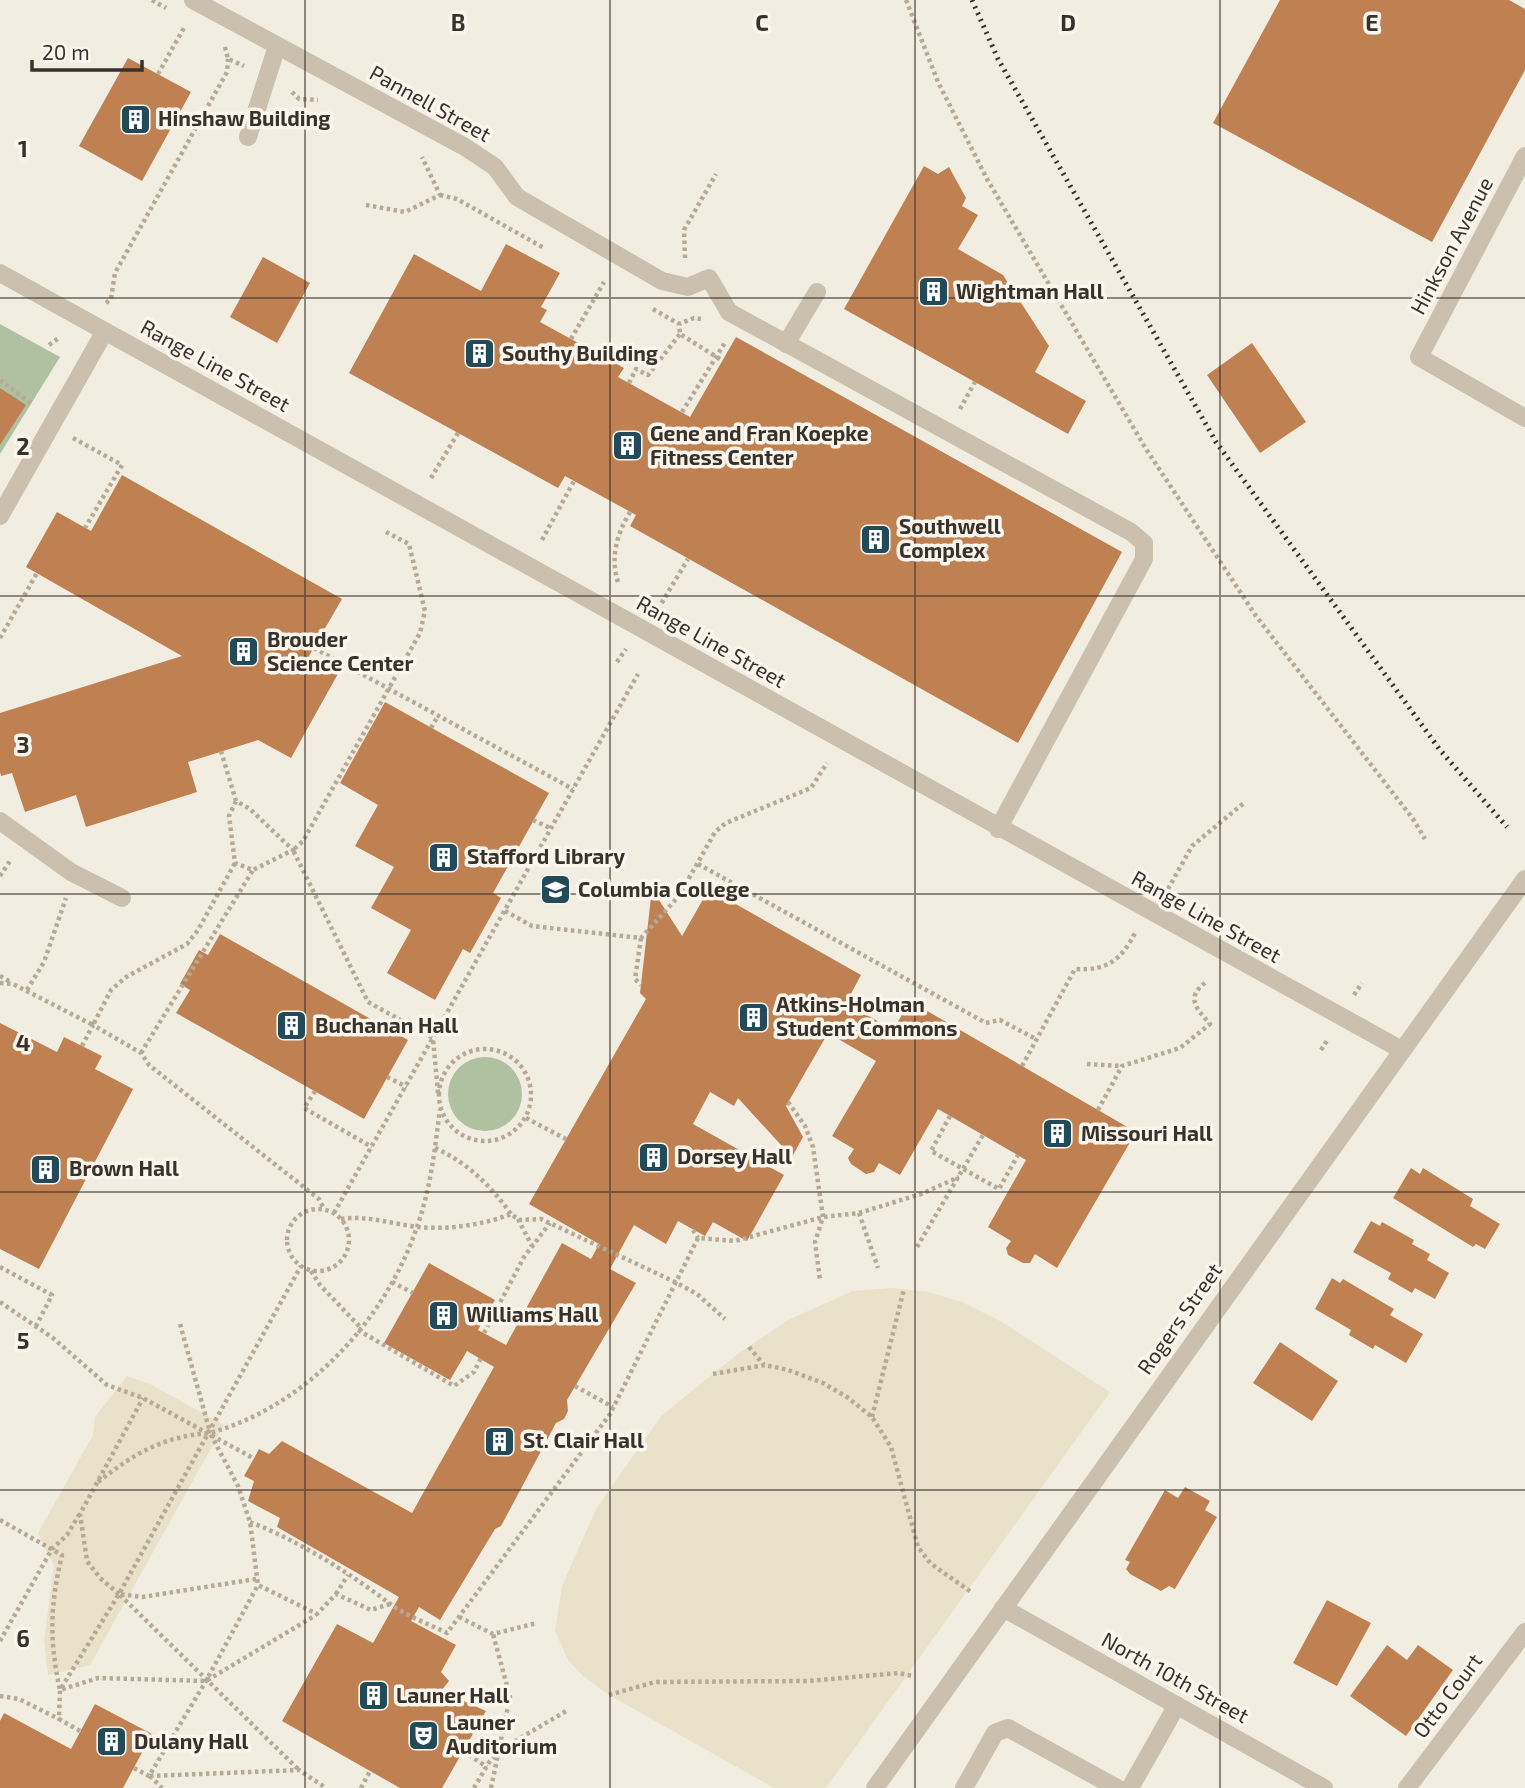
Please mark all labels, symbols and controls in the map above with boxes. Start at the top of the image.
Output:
text: B [451,8,465,36]
text: C [755,8,769,36]
text: D [1060,8,1076,36]
text: E [1365,8,1379,36]
scale bar [32,28,142,72]
text: 20 m [42,39,90,64]
street label: Pannell Street [366,59,496,146]
building icon: Hinshaw Building [118,102,152,136]
place label: Hinshaw Building [158,105,330,130]
text: 1 [18,134,28,162]
street label: Hinkson Avenue [1404,173,1497,318]
building icon: Wightman Hall [916,275,950,309]
place label: Wightman Hall [956,278,1104,303]
street label: Range Line Street [137,313,295,416]
building icon: Southy Building [462,337,496,371]
place label: Southy Building [502,340,658,366]
place label: Gene and Fran Koepke Fitness Center [650,420,869,469]
building icon: Gene and Fran Koepke Fitness Center [610,429,644,463]
text: 2 [16,432,30,460]
place label: Southwell Complex [899,513,1001,562]
building icon: Southwell Complex [859,522,893,556]
street label: Range Line Street [633,589,791,692]
place label: Brouder Science Center [267,626,413,675]
building icon: Brouder Science Center [227,635,261,669]
text: 3 [16,730,30,758]
building icon: Stafford Library [427,840,461,874]
place label: Stafford Library [467,843,625,869]
street label: Range Line Street [1128,864,1286,967]
school or university icon: Columbia College [538,873,572,907]
place label: Columbia College [578,876,750,901]
place label: Atkins-Holman Student Commons [776,991,957,1040]
building icon: Atkins-Holman Student Commons [736,1000,770,1034]
building icon: Buchanan Hall [275,1009,309,1043]
place label: Buchanan Hall [315,1012,458,1037]
text: 4 [16,1028,30,1056]
building icon: Missouri Hall [1041,1117,1075,1151]
place label: Missouri Hall [1081,1120,1213,1145]
building icon: Dorsey Hall [637,1140,671,1174]
place label: Dorsey Hall [677,1143,792,1169]
building icon: Brown Hall [29,1152,63,1186]
place label: Brown Hall [69,1155,179,1180]
street label: Rogers Street [1131,1258,1226,1378]
building icon: Williams Hall [426,1298,460,1332]
place label: Williams Hall [466,1301,598,1326]
text: 5 [17,1326,29,1354]
building icon: St. Clair Hall [483,1424,517,1458]
place label: St. Clair Hall [523,1427,644,1452]
text: 6 [16,1624,30,1652]
street label: North 10th Street [1098,1626,1254,1727]
street label: Otto Court [1407,1648,1487,1742]
building icon: Launer Hall [356,1679,390,1713]
place label: Launer Hall [396,1682,510,1707]
place label: Launer Auditorium [446,1709,557,1758]
theatre icon: Launer Auditorium [406,1718,440,1752]
building icon: Dulany Hall [94,1725,128,1759]
place label: Dulany Hall [134,1728,249,1754]

